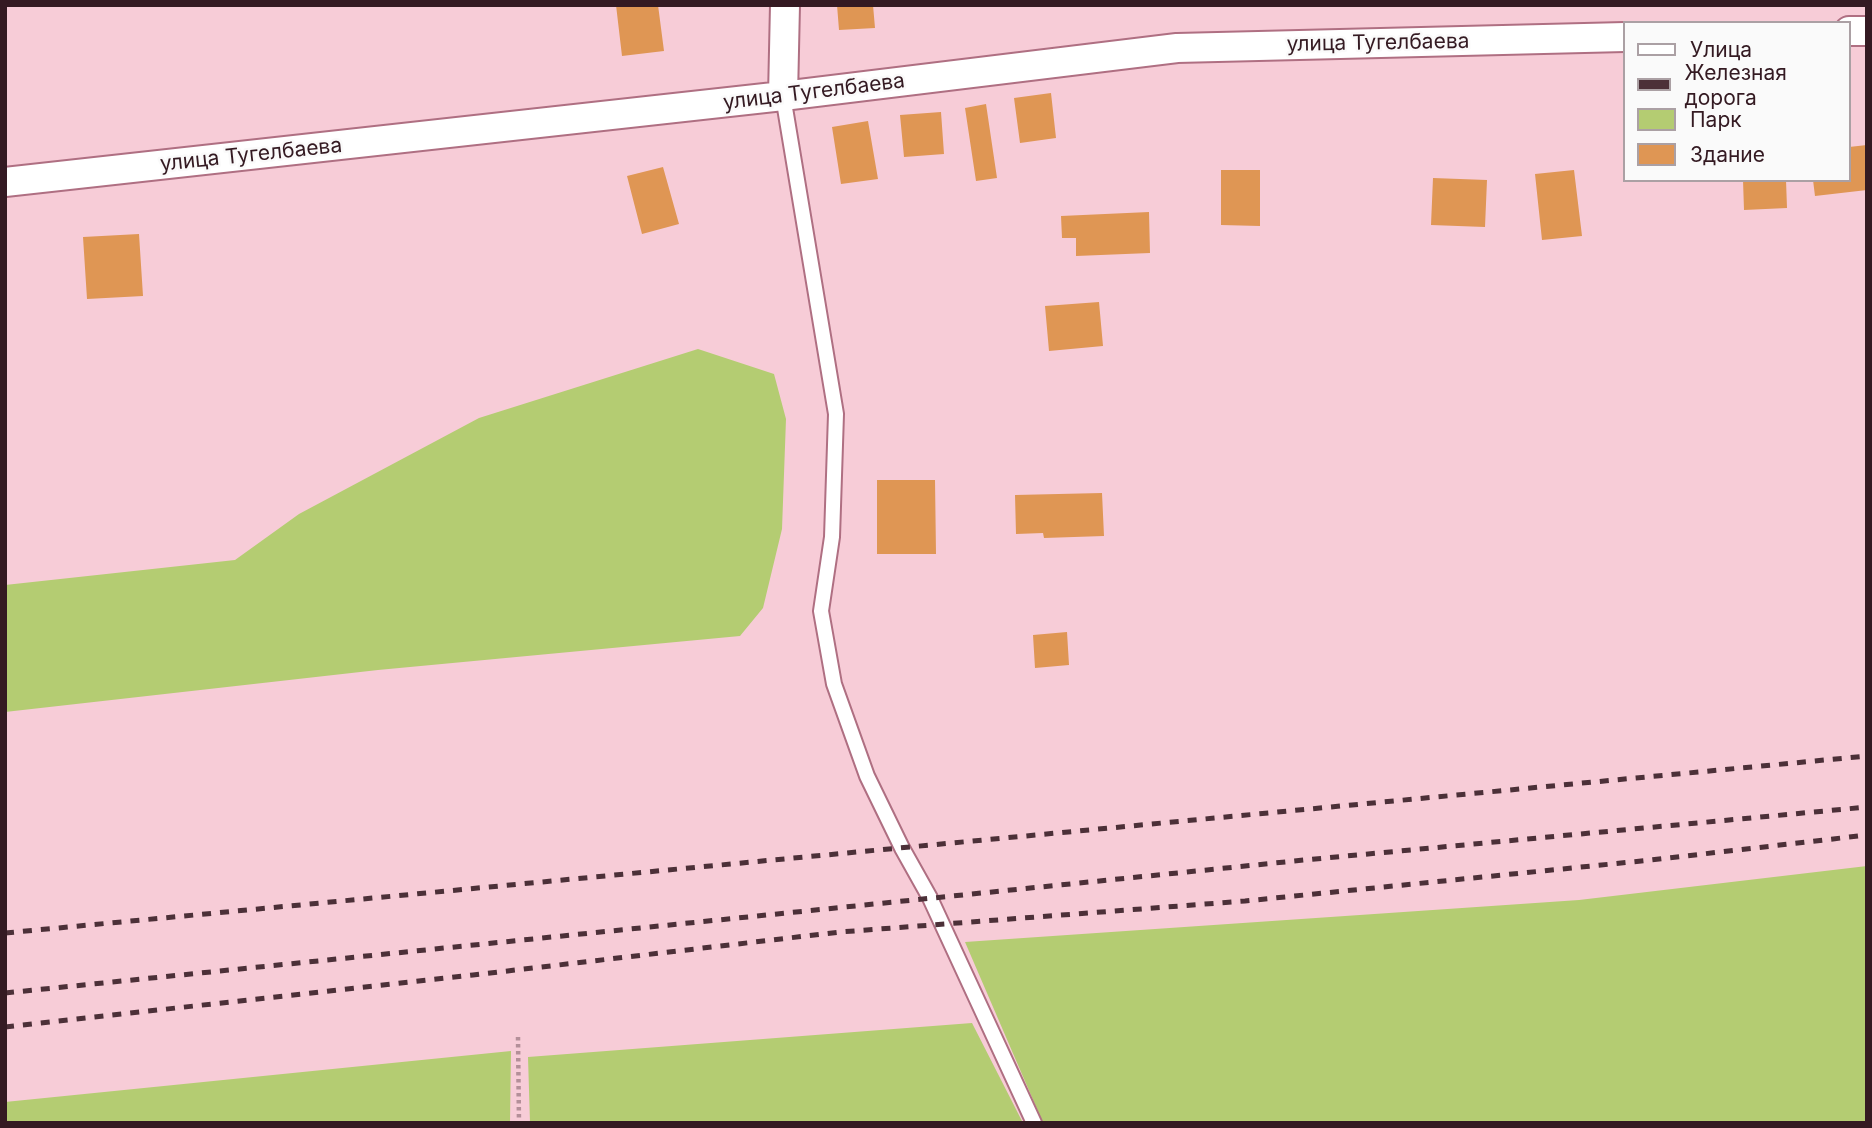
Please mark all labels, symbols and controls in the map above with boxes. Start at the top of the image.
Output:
legend [1624,21,1851,182]
street label: улица Тугелбаева [1286,29,1470,57]
text: Улица [1690,37,1752,62]
text: Железная дорога [1685,60,1787,110]
street label: улица Тугелбаева [722,68,906,116]
text: Парк [1690,107,1742,132]
street label: улица Тугелбаева [159,133,343,177]
text: Здание [1690,142,1765,167]

